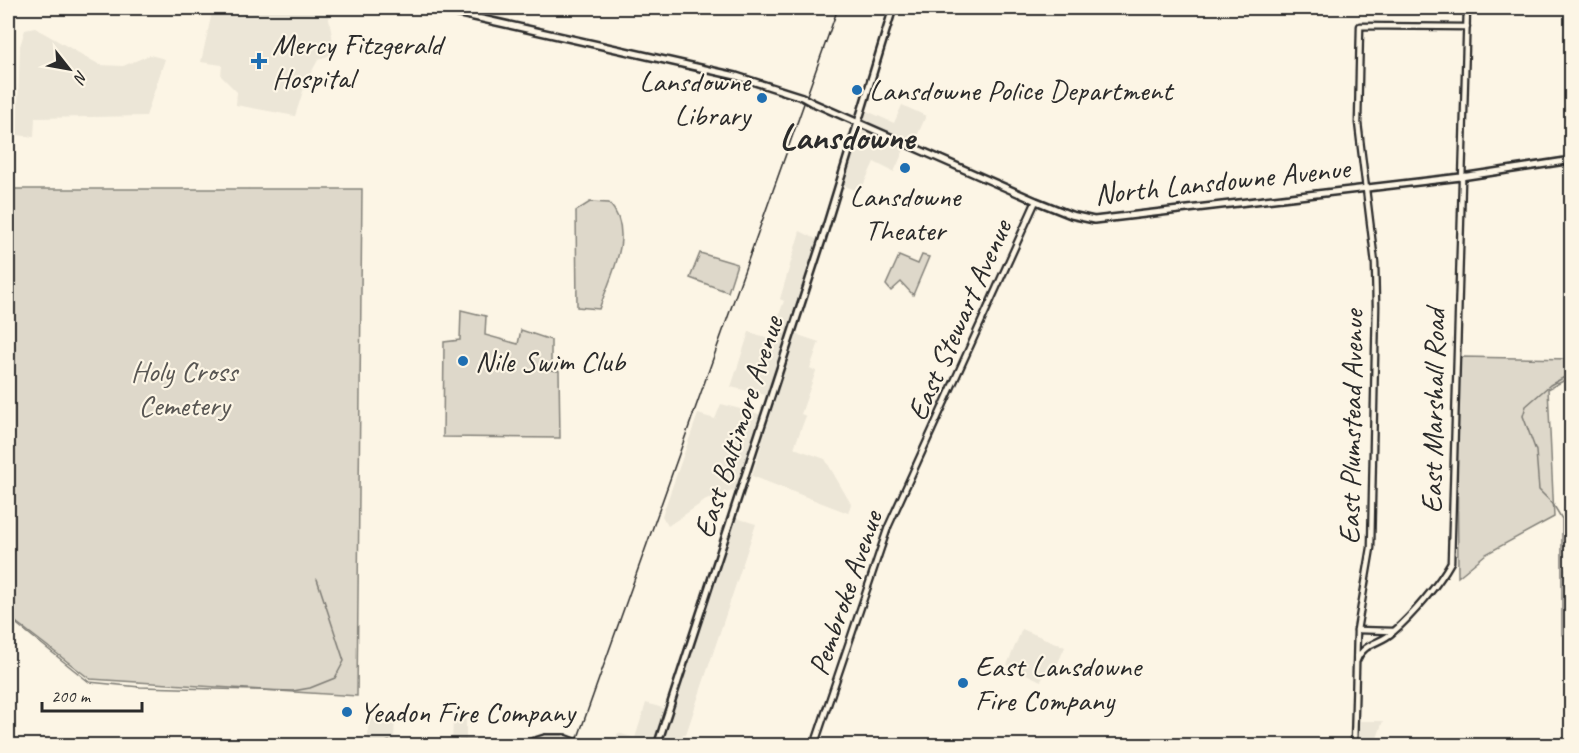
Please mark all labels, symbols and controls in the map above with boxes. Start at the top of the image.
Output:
place label: Mercy Fitzgerald Hospital [272,25,446,97]
north arrow [39,39,99,99]
marker: Mercy Fitzgerald Hospital [250,52,268,70]
place label: Lansdowne Library [639,62,753,134]
text: N [68,67,92,88]
place label: Lansdowne Police Department [869,71,1175,109]
marker: Lansdowne Police Department [850,83,864,97]
marker: Lansdowne Library [755,91,769,105]
district label: Lansdowne [779,114,918,160]
street label: North Lansdowne Avenue [1093,148,1354,213]
marker: Lansdowne Theater [898,161,912,175]
place label: Lansdowne Theater [850,177,963,249]
street label: East Stewart Avenue [898,212,1021,426]
street label: East Marshall Road [1412,304,1454,514]
street label: East Plumstead Avenue [1330,307,1372,545]
street label: East Baltimore Avenue [684,309,792,542]
place label: Nile Swim Club [475,342,627,380]
park label: Holy Cross Cemetery [131,352,240,424]
marker: Nile Swim Club [456,354,470,368]
street label: Pembroke Avenue [799,504,892,680]
place label: East Lansdowne Fire Company [975,647,1143,719]
scale bar [42,675,142,713]
marker: East Lansdowne Fire Company [956,676,970,690]
text: 200 m [51,685,92,707]
place label: Yeadon Fire Company [359,693,577,731]
marker: Yeadon Fire Company [340,705,354,719]

